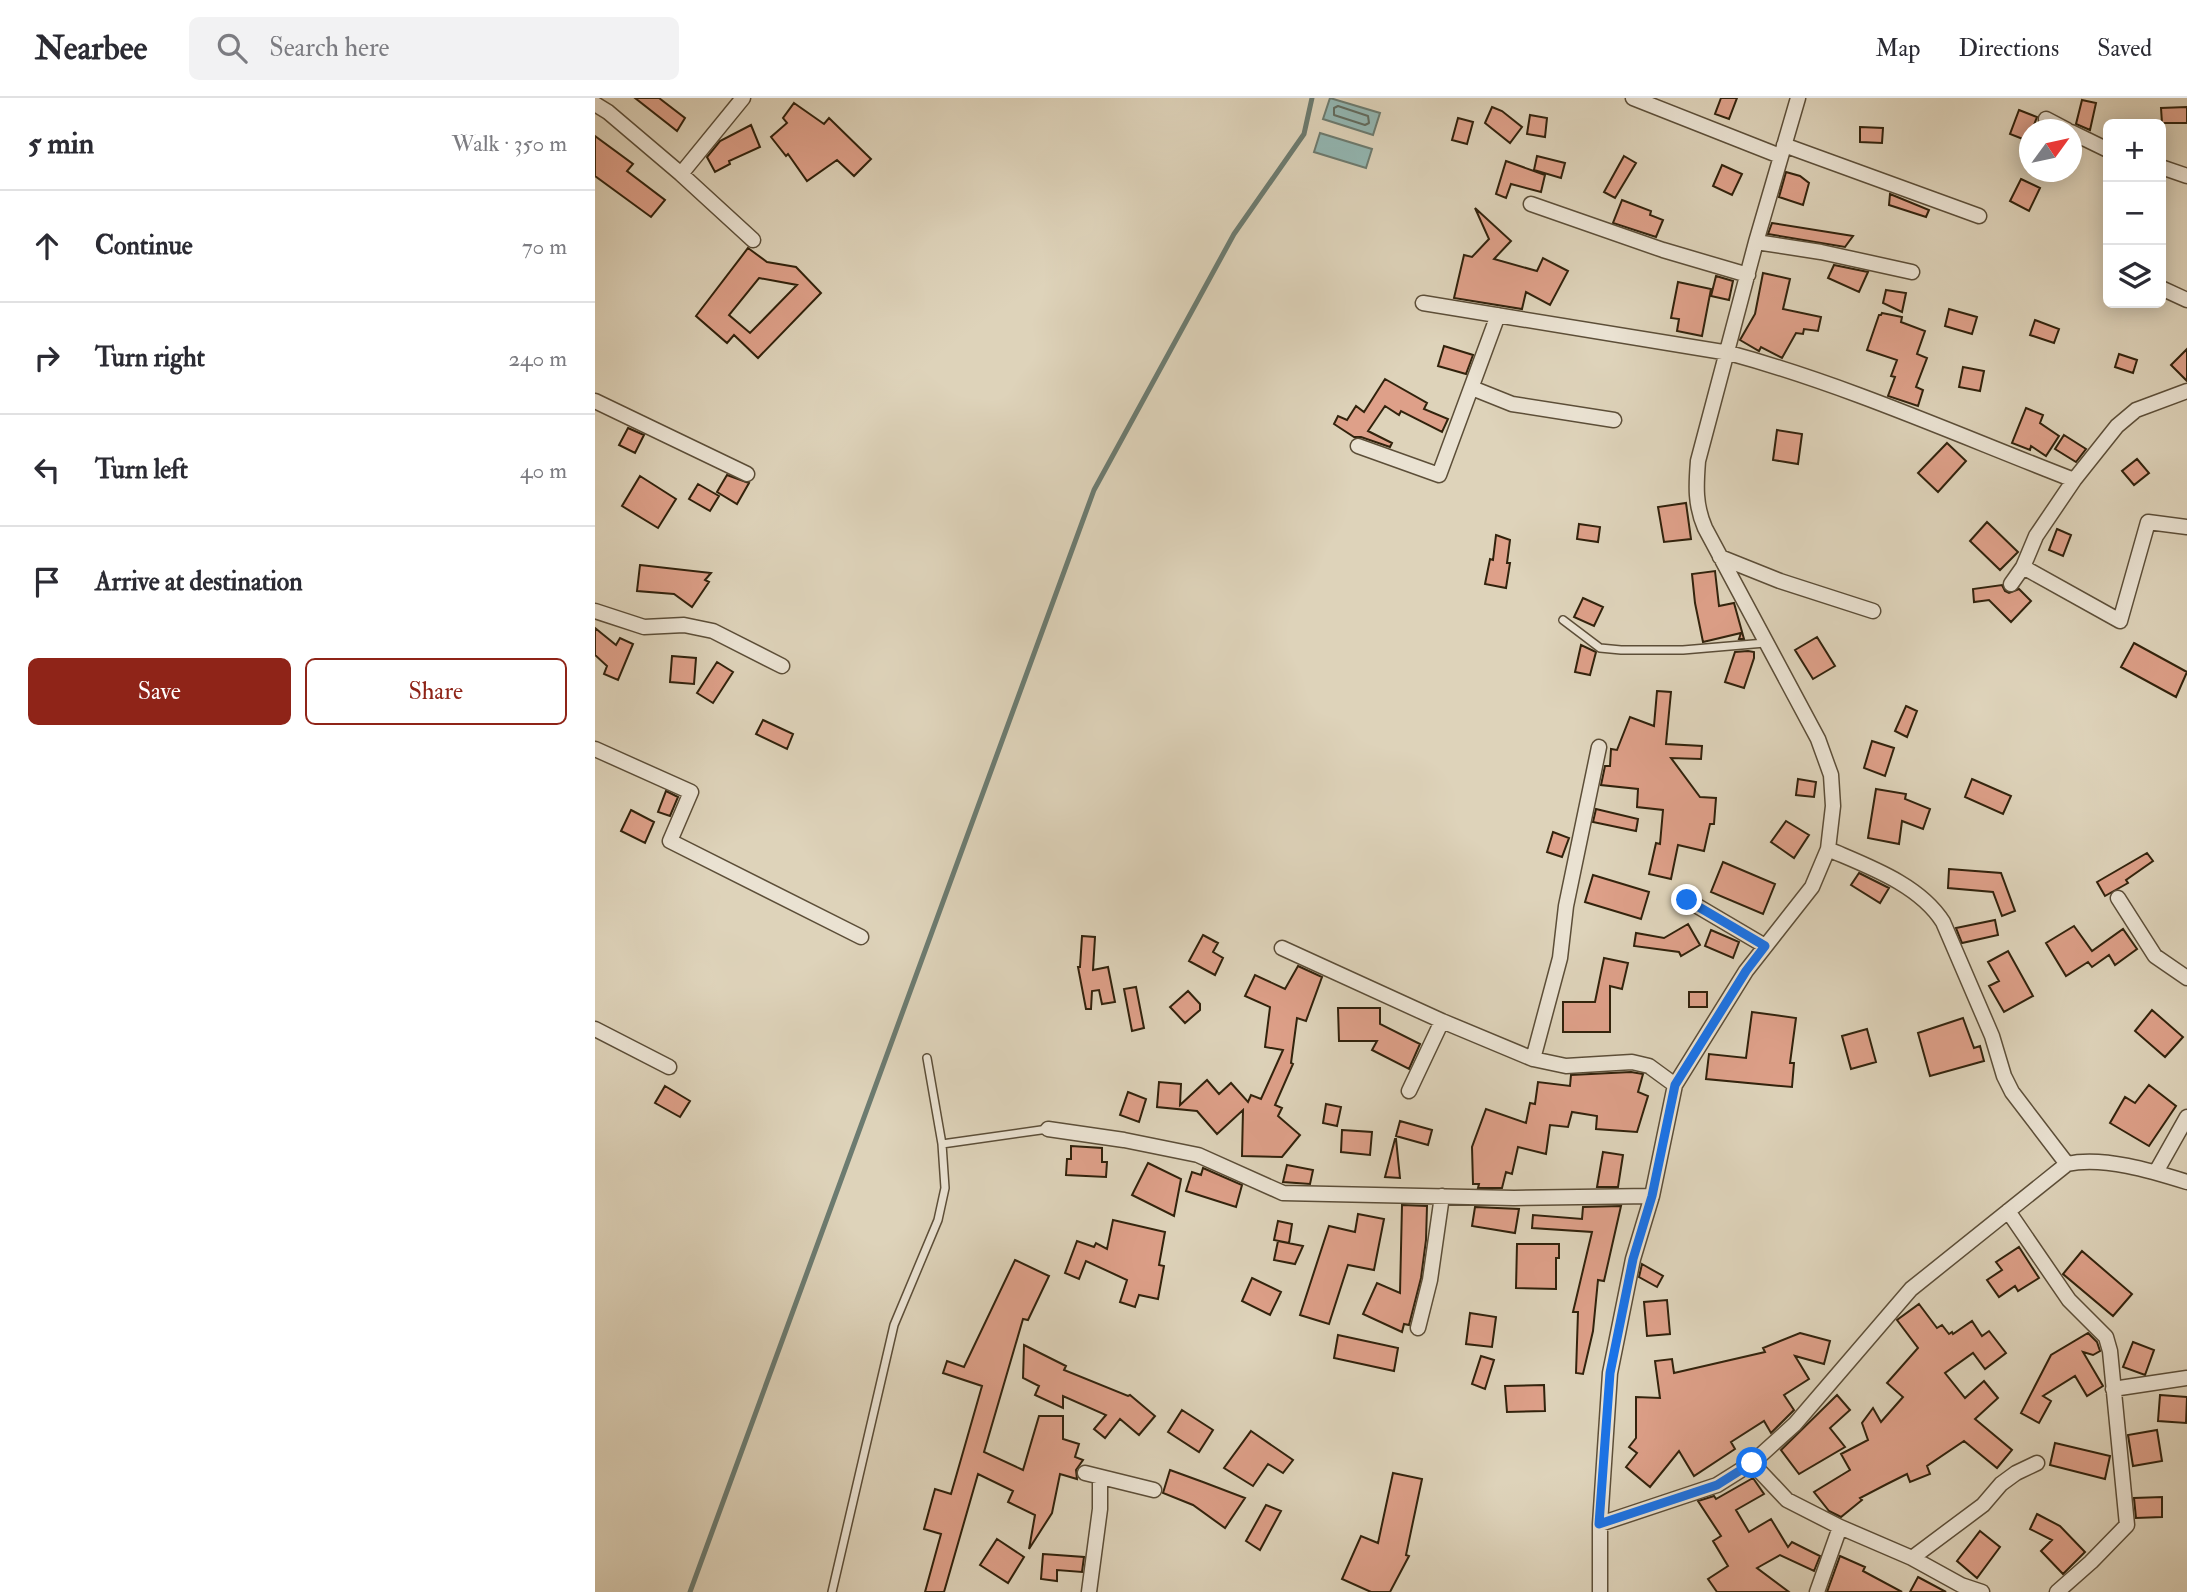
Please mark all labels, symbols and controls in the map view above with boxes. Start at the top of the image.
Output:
search box [189,17,679,80]
text: Nearbee [35,28,147,69]
icon: search [213,29,251,67]
text: Search here [269,32,389,64]
text: Map [1875,33,1920,64]
text: Directions [1958,33,2059,64]
text: Saved [2097,33,2152,64]
north arrow [2019,119,2082,182]
map controls [2103,119,2166,308]
button: + [2103,119,2166,182]
text: 5 min [28,125,94,162]
text: Walk · 350 m [452,129,567,158]
button: − [2103,182,2166,245]
icon: ahead [28,227,66,265]
text: Continue [95,230,193,262]
text: 70 m [522,232,567,261]
button: layers [2103,245,2166,308]
icon: right [28,339,66,377]
text: Turn right [95,342,205,374]
text: 240 m [508,344,567,373]
icon: left [28,451,66,489]
text: Turn left [95,454,188,486]
text: 40 m [520,456,567,485]
icon: arrive [28,563,66,601]
text: Arrive at destination [95,566,303,598]
button: Save [28,658,291,725]
button: Share [305,658,567,725]
route end [1671,884,1702,915]
route start [1736,1447,1767,1478]

